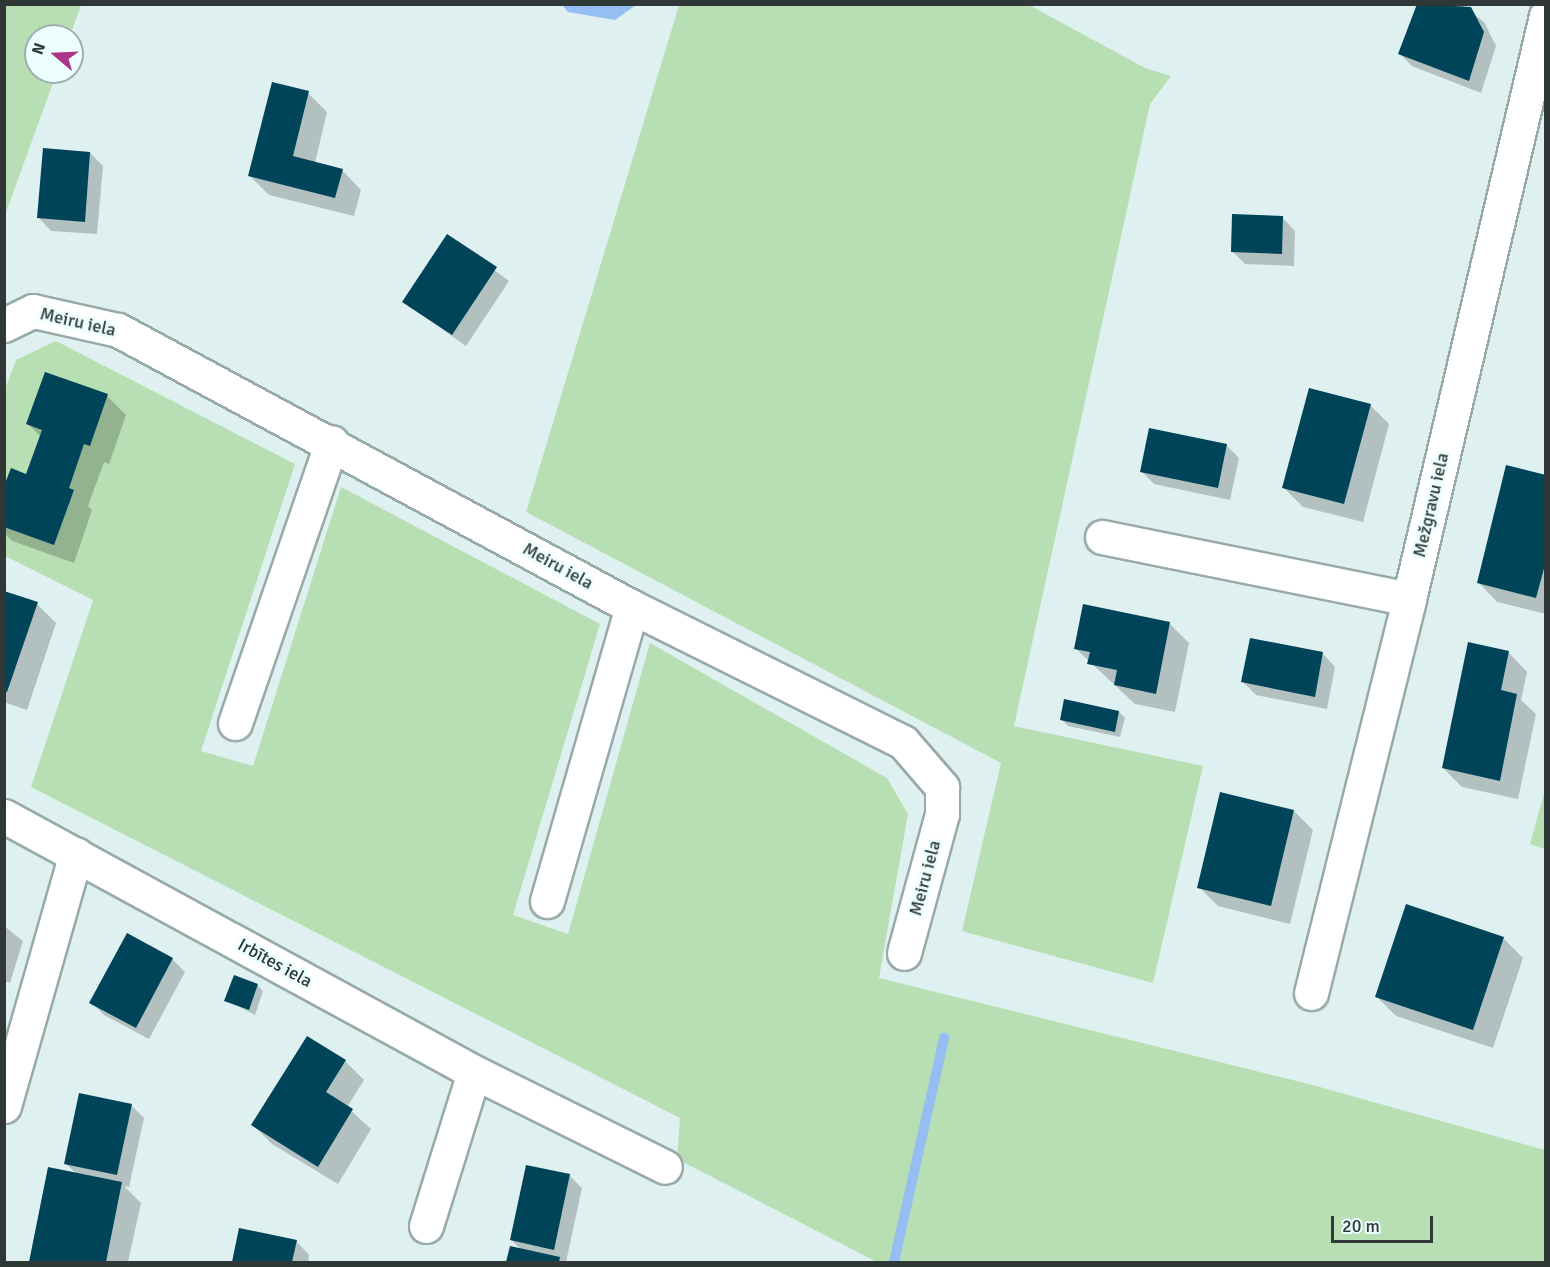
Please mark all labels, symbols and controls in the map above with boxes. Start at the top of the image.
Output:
north arrow [24,24,84,84]
text: N [28,40,50,57]
street label: Meiru iela [38,303,118,341]
street label: Mežgravu iela [1408,451,1454,559]
street label: Meiru iela [519,538,597,594]
street label: Meiru iela [905,838,945,918]
street label: Irbītes iela [234,934,316,992]
scale bar [1334,1204,1436,1242]
text: 20 m [1342,1215,1380,1237]

